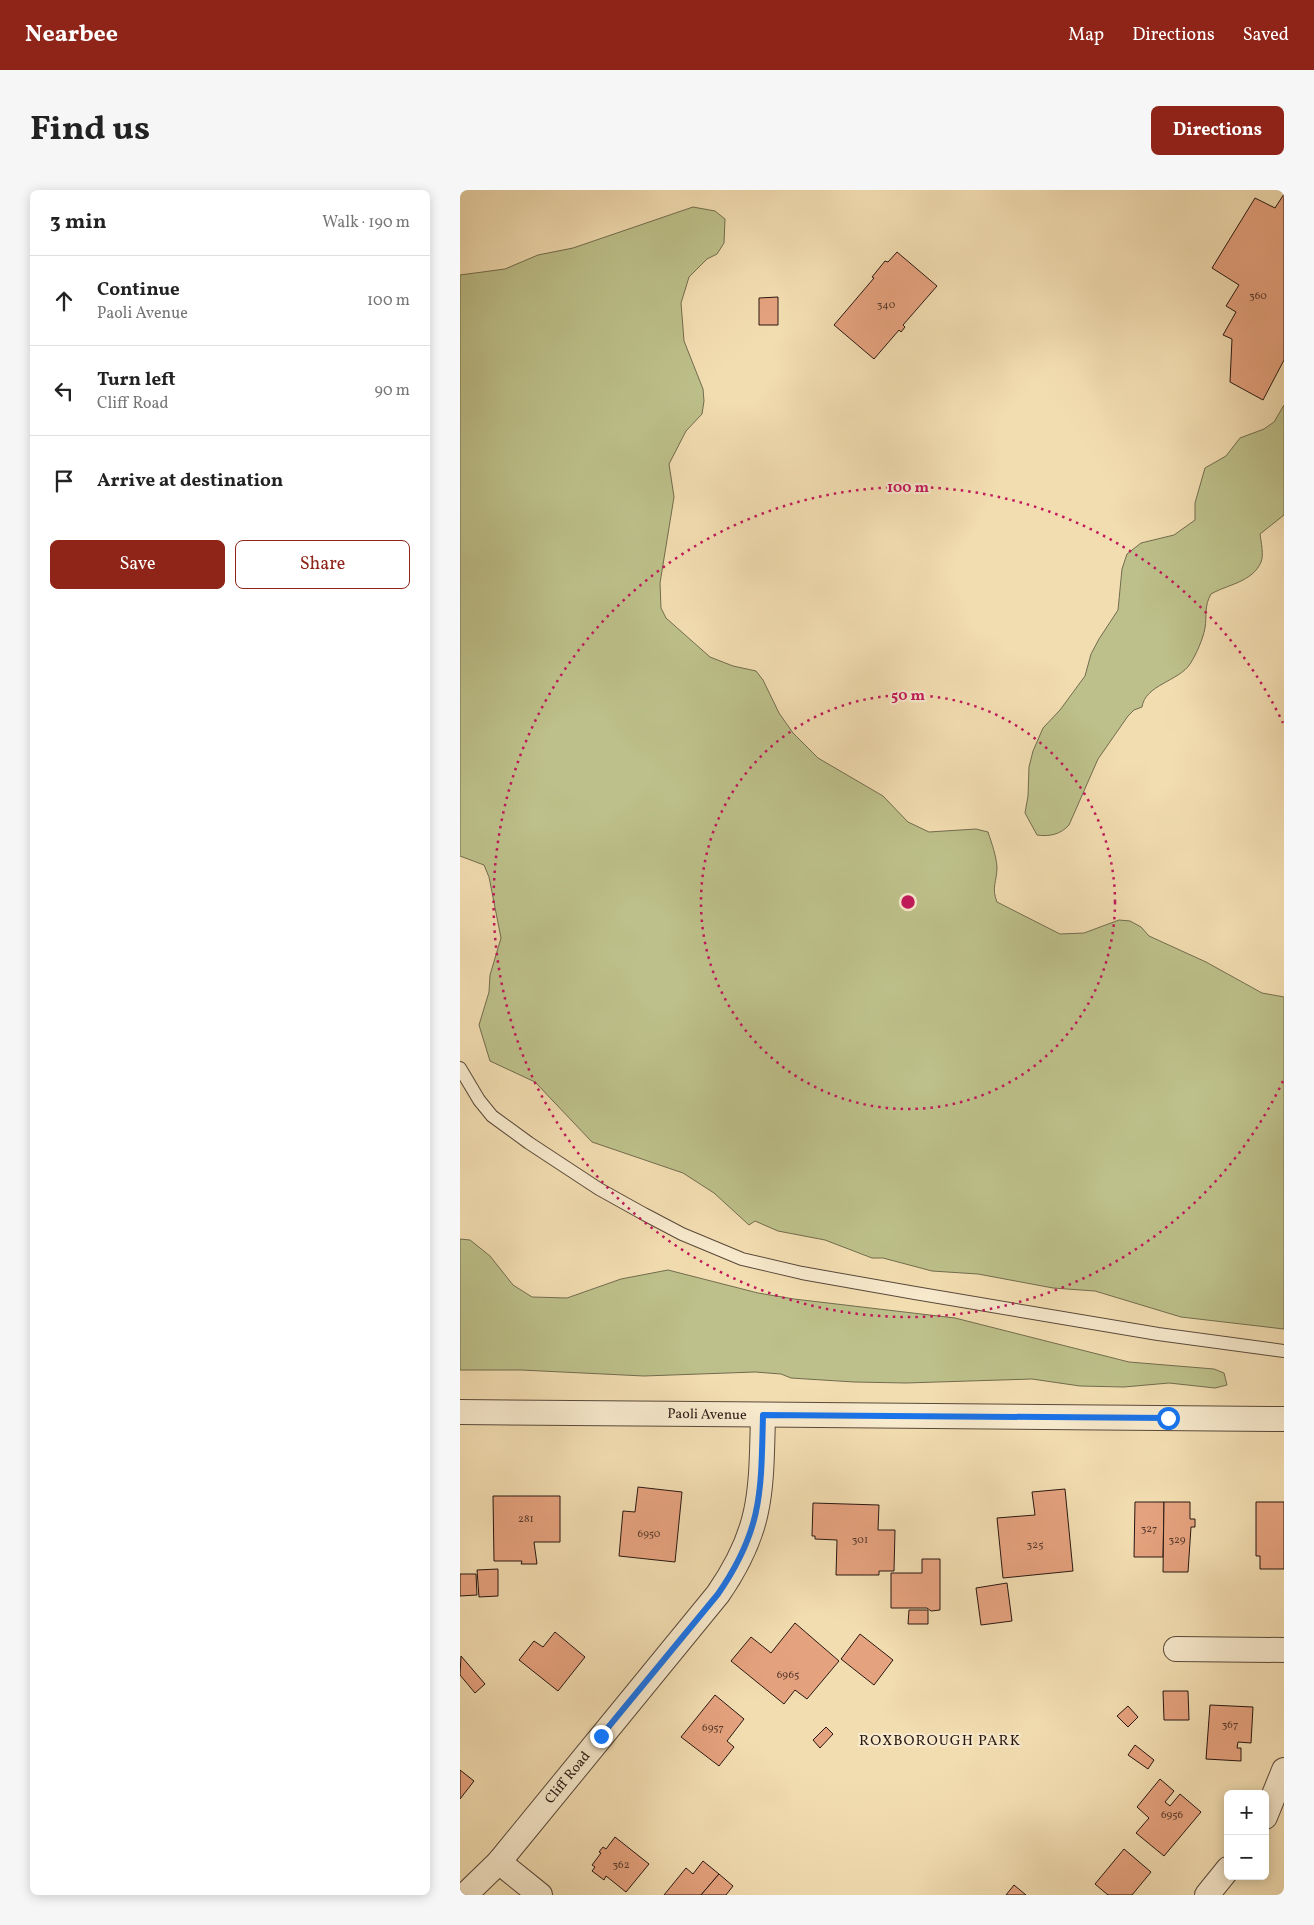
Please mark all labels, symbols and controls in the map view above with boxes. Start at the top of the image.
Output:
text: Nearbee [25,18,118,52]
text: Map [1068,23,1104,48]
text: Directions [1132,23,1215,48]
text: Saved [1243,23,1289,48]
text: Find us [30,106,150,154]
button: Directions [1151,106,1284,155]
text: 3 min [50,208,106,237]
text: Walk · 190 m [322,212,410,234]
text: Continue [97,277,180,303]
icon: ahead [50,287,78,315]
house number: 360 [1249,289,1267,304]
text: 100 m [367,290,410,312]
house number: 340 [877,298,896,313]
text: Paoli Avenue [97,303,188,325]
text: Turn left [97,367,176,393]
icon: left [50,377,78,405]
text: 90 m [374,380,410,402]
text: Cliff Road [97,393,169,415]
icon: arrive [50,467,78,495]
text: Arrive at destination [97,468,283,494]
text: 100 m [887,478,930,499]
button: Save [50,540,225,589]
button: Share [235,540,410,589]
text: 50 m [891,686,925,707]
centre of rings [899,893,917,911]
street label: Paoli Avenue [667,1405,747,1425]
route start [1157,1407,1180,1430]
house number: 281 [518,1512,534,1527]
house number: 327 [1141,1522,1157,1537]
house number: 6950 [638,1527,661,1542]
house number: 301 [852,1533,868,1548]
house number: 329 [1168,1533,1186,1548]
house number: 325 [1027,1538,1043,1553]
house number: 6965 [777,1668,799,1683]
house number: 367 [1222,1718,1238,1733]
house number: 6957 [702,1721,724,1736]
route end [590,1725,613,1748]
district label: ROXBOROUGH PARK [859,1731,1021,1752]
street label: Cliff Road [541,1748,595,1808]
map controls [1224,1790,1269,1880]
button: + [1224,1790,1269,1835]
house number: 6956 [1161,1808,1183,1823]
button: − [1224,1835,1269,1880]
house number: 362 [612,1858,630,1873]

